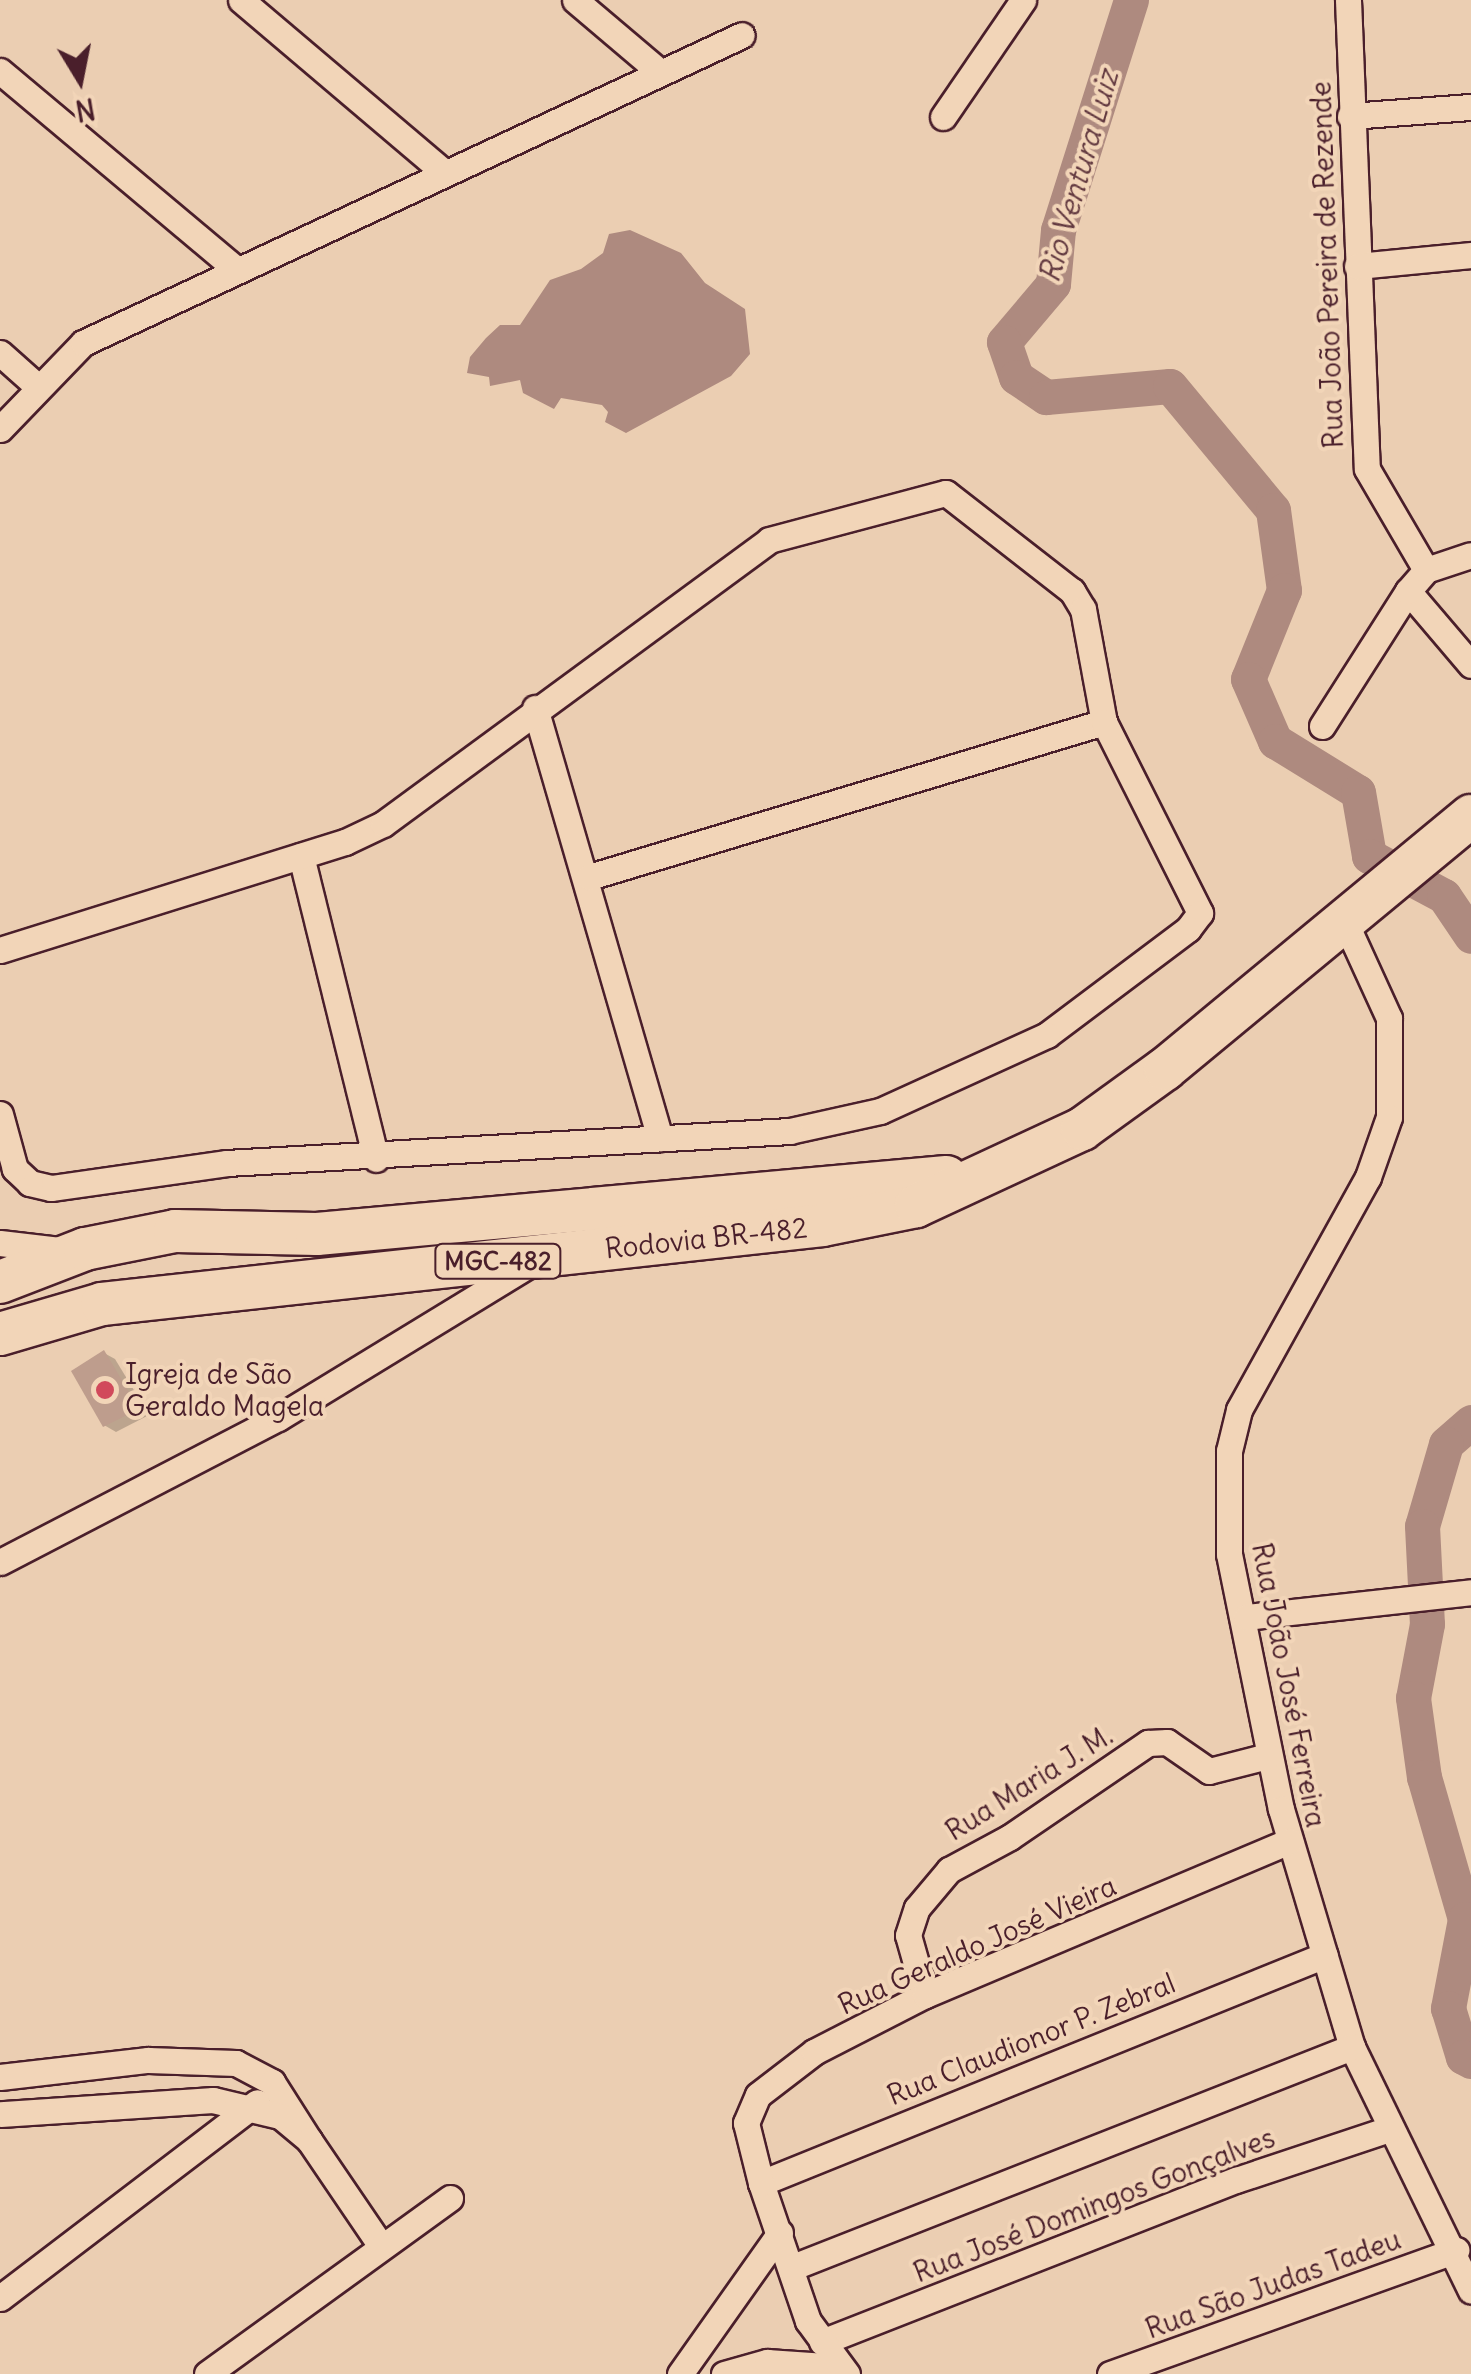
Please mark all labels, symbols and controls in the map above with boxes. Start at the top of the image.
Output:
north arrow [30,30,130,130]
water label: Rio Ventura Luiz [1031,66,1125,286]
street label: Rua João Pereira de Rezende [1304,81,1350,449]
text: N [73,90,98,129]
street label: Rodovia BR-482 [603,1211,809,1265]
road number: MGC-482 [433,1241,563,1281]
place label: Igreja de São Geraldo Magela [125,1357,324,1423]
marker: Igreja de São Geraldo Magela [94,1379,116,1401]
street label: Rua João José Ferreira [1245,1540,1333,1830]
street label: Rua Maria J. M. [939,1718,1119,1848]
street label: Rua Geraldo José Vieira [833,1868,1121,2022]
street label: Rua Claudionor P. Zebral [882,1966,1180,2112]
street label: Rua José Domingos Gonçalves [909,2120,1279,2290]
street label: Rua São Judas Tadeu [1141,2222,1405,2346]

